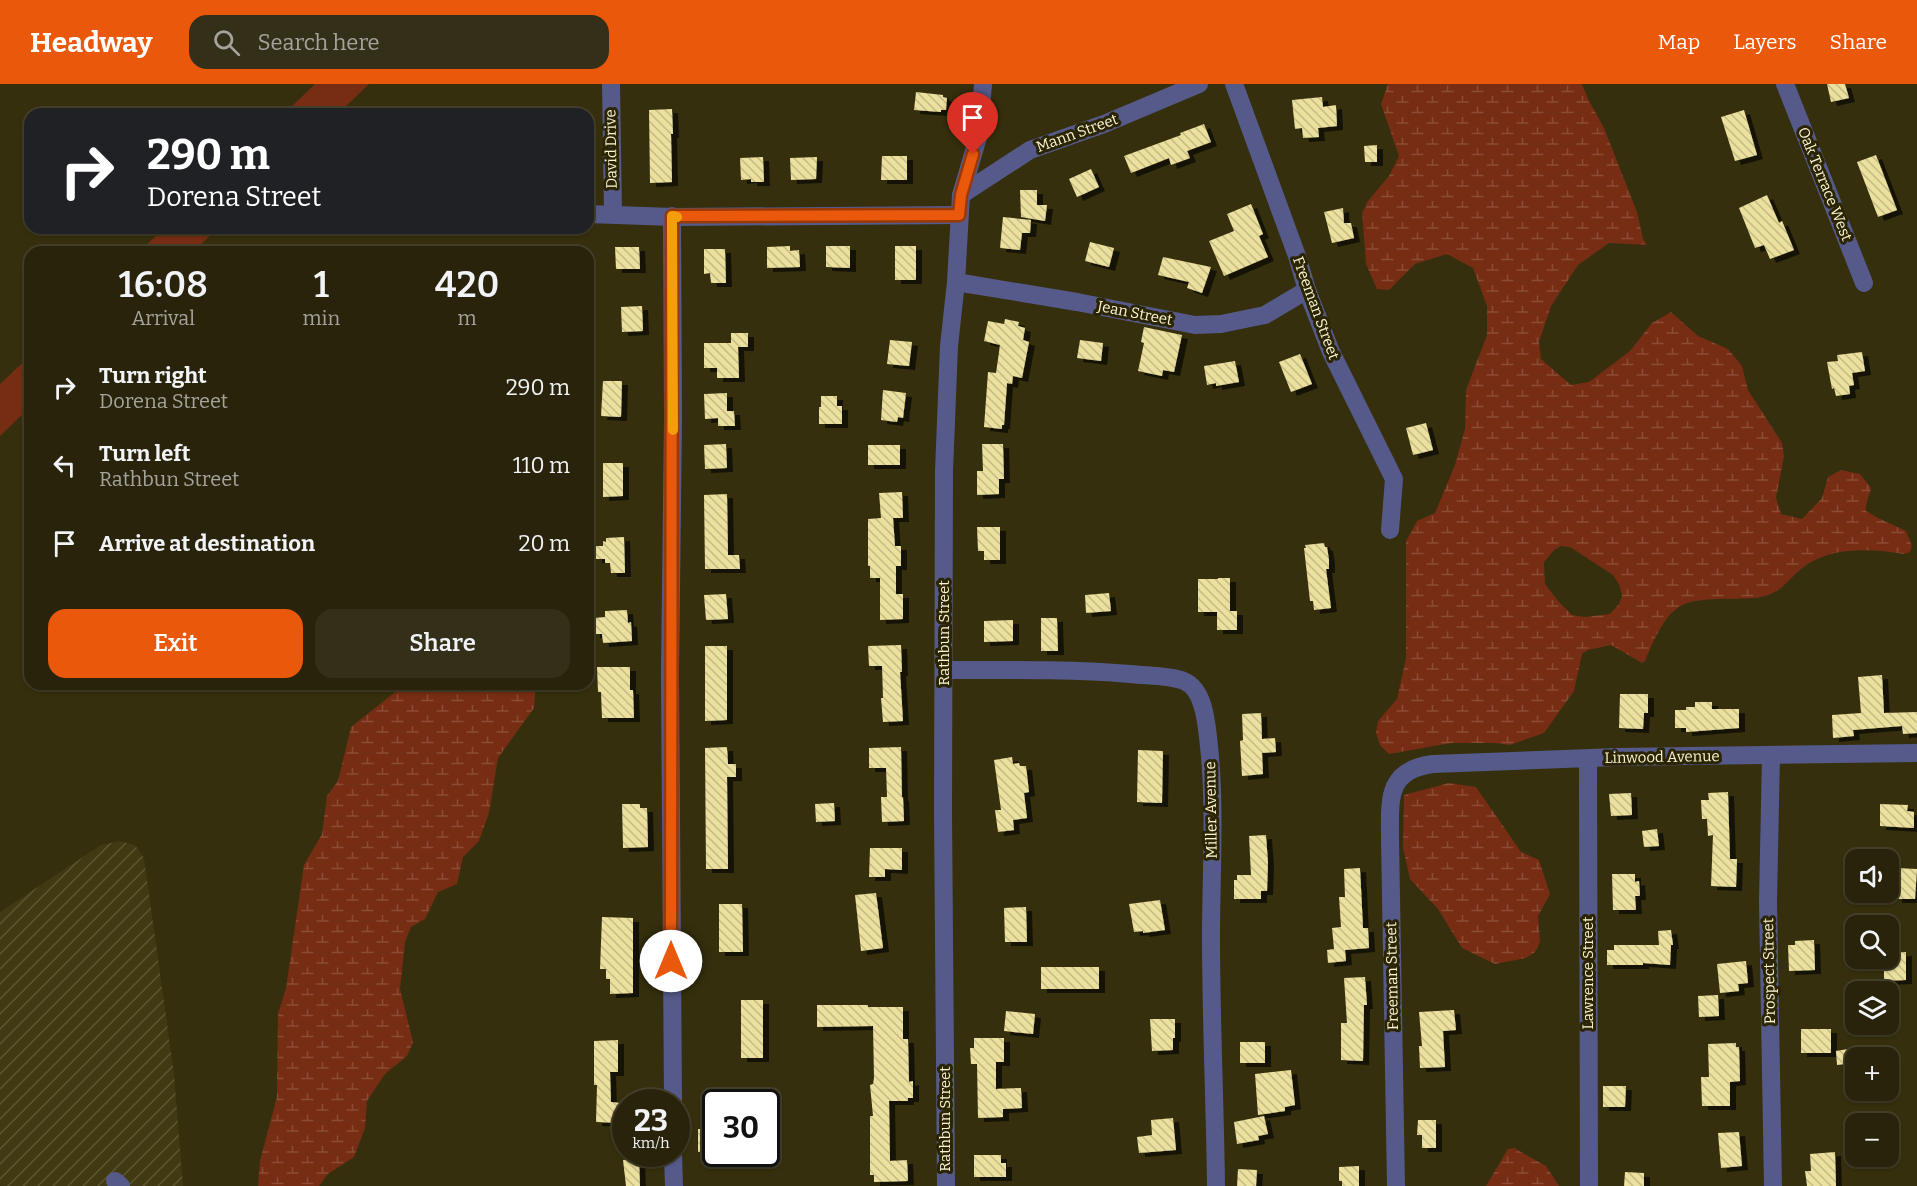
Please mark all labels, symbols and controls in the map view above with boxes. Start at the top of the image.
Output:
search box [189,15,609,69]
text: Headway [30,26,153,59]
icon: search [210,26,243,59]
text: Search here [258,29,380,56]
text: Map [1658,29,1700,55]
text: Layers [1733,29,1797,55]
text: Share [1830,29,1887,55]
pin [947,92,998,154]
icon: arrive [956,101,989,134]
street label: David Drive [601,109,621,189]
street label: Mann Street [1034,110,1121,156]
street label: Oak Terrace West [1794,124,1856,244]
text: 290 m [147,130,270,180]
icon: right [48,132,126,210]
text: Dorena Street [147,181,321,213]
street label: Freeman Street [1289,254,1343,362]
text: 16:08 [119,263,208,307]
text: 1 [314,263,329,307]
text: 420 [435,263,499,307]
street label: Jean Street [1095,297,1175,329]
text: Arrival [132,306,195,330]
text: min [302,306,340,330]
text: m [458,306,477,330]
text: Turn right [99,362,207,389]
icon: right [48,371,81,404]
text: 290 m [506,374,570,401]
text: Dorena Street [99,389,228,413]
text: Turn left [99,440,191,467]
icon: left [48,449,81,482]
text: 110 m [513,452,570,479]
text: Rathbun Street [99,467,239,491]
icon: arrive [48,527,81,560]
text: Arrive at destination [99,530,315,557]
text: 20 m [519,530,570,557]
street label: Rathbun Street [935,580,953,686]
button: Exit [48,609,303,678]
button: Share [315,609,570,678]
street label: Linwood Avenue [1604,747,1720,767]
street label: Miller Avenue [1201,761,1221,859]
map controls [1845,849,1899,1167]
button: sound [1845,849,1899,903]
button: search [1845,915,1899,969]
street label: Lawrence Street [1579,916,1597,1029]
street label: Prospect Street [1759,917,1779,1024]
street label: Freeman Street [1382,921,1402,1030]
position arrow [639,929,703,993]
button: layers [1845,981,1899,1035]
button: + [1845,1047,1899,1101]
street label: Rathbun Street [936,1066,954,1172]
speed limit sign: 30 [702,1089,780,1167]
text: 23 [634,1103,668,1139]
button: − [1845,1113,1899,1167]
text: km/h [632,1134,670,1152]

